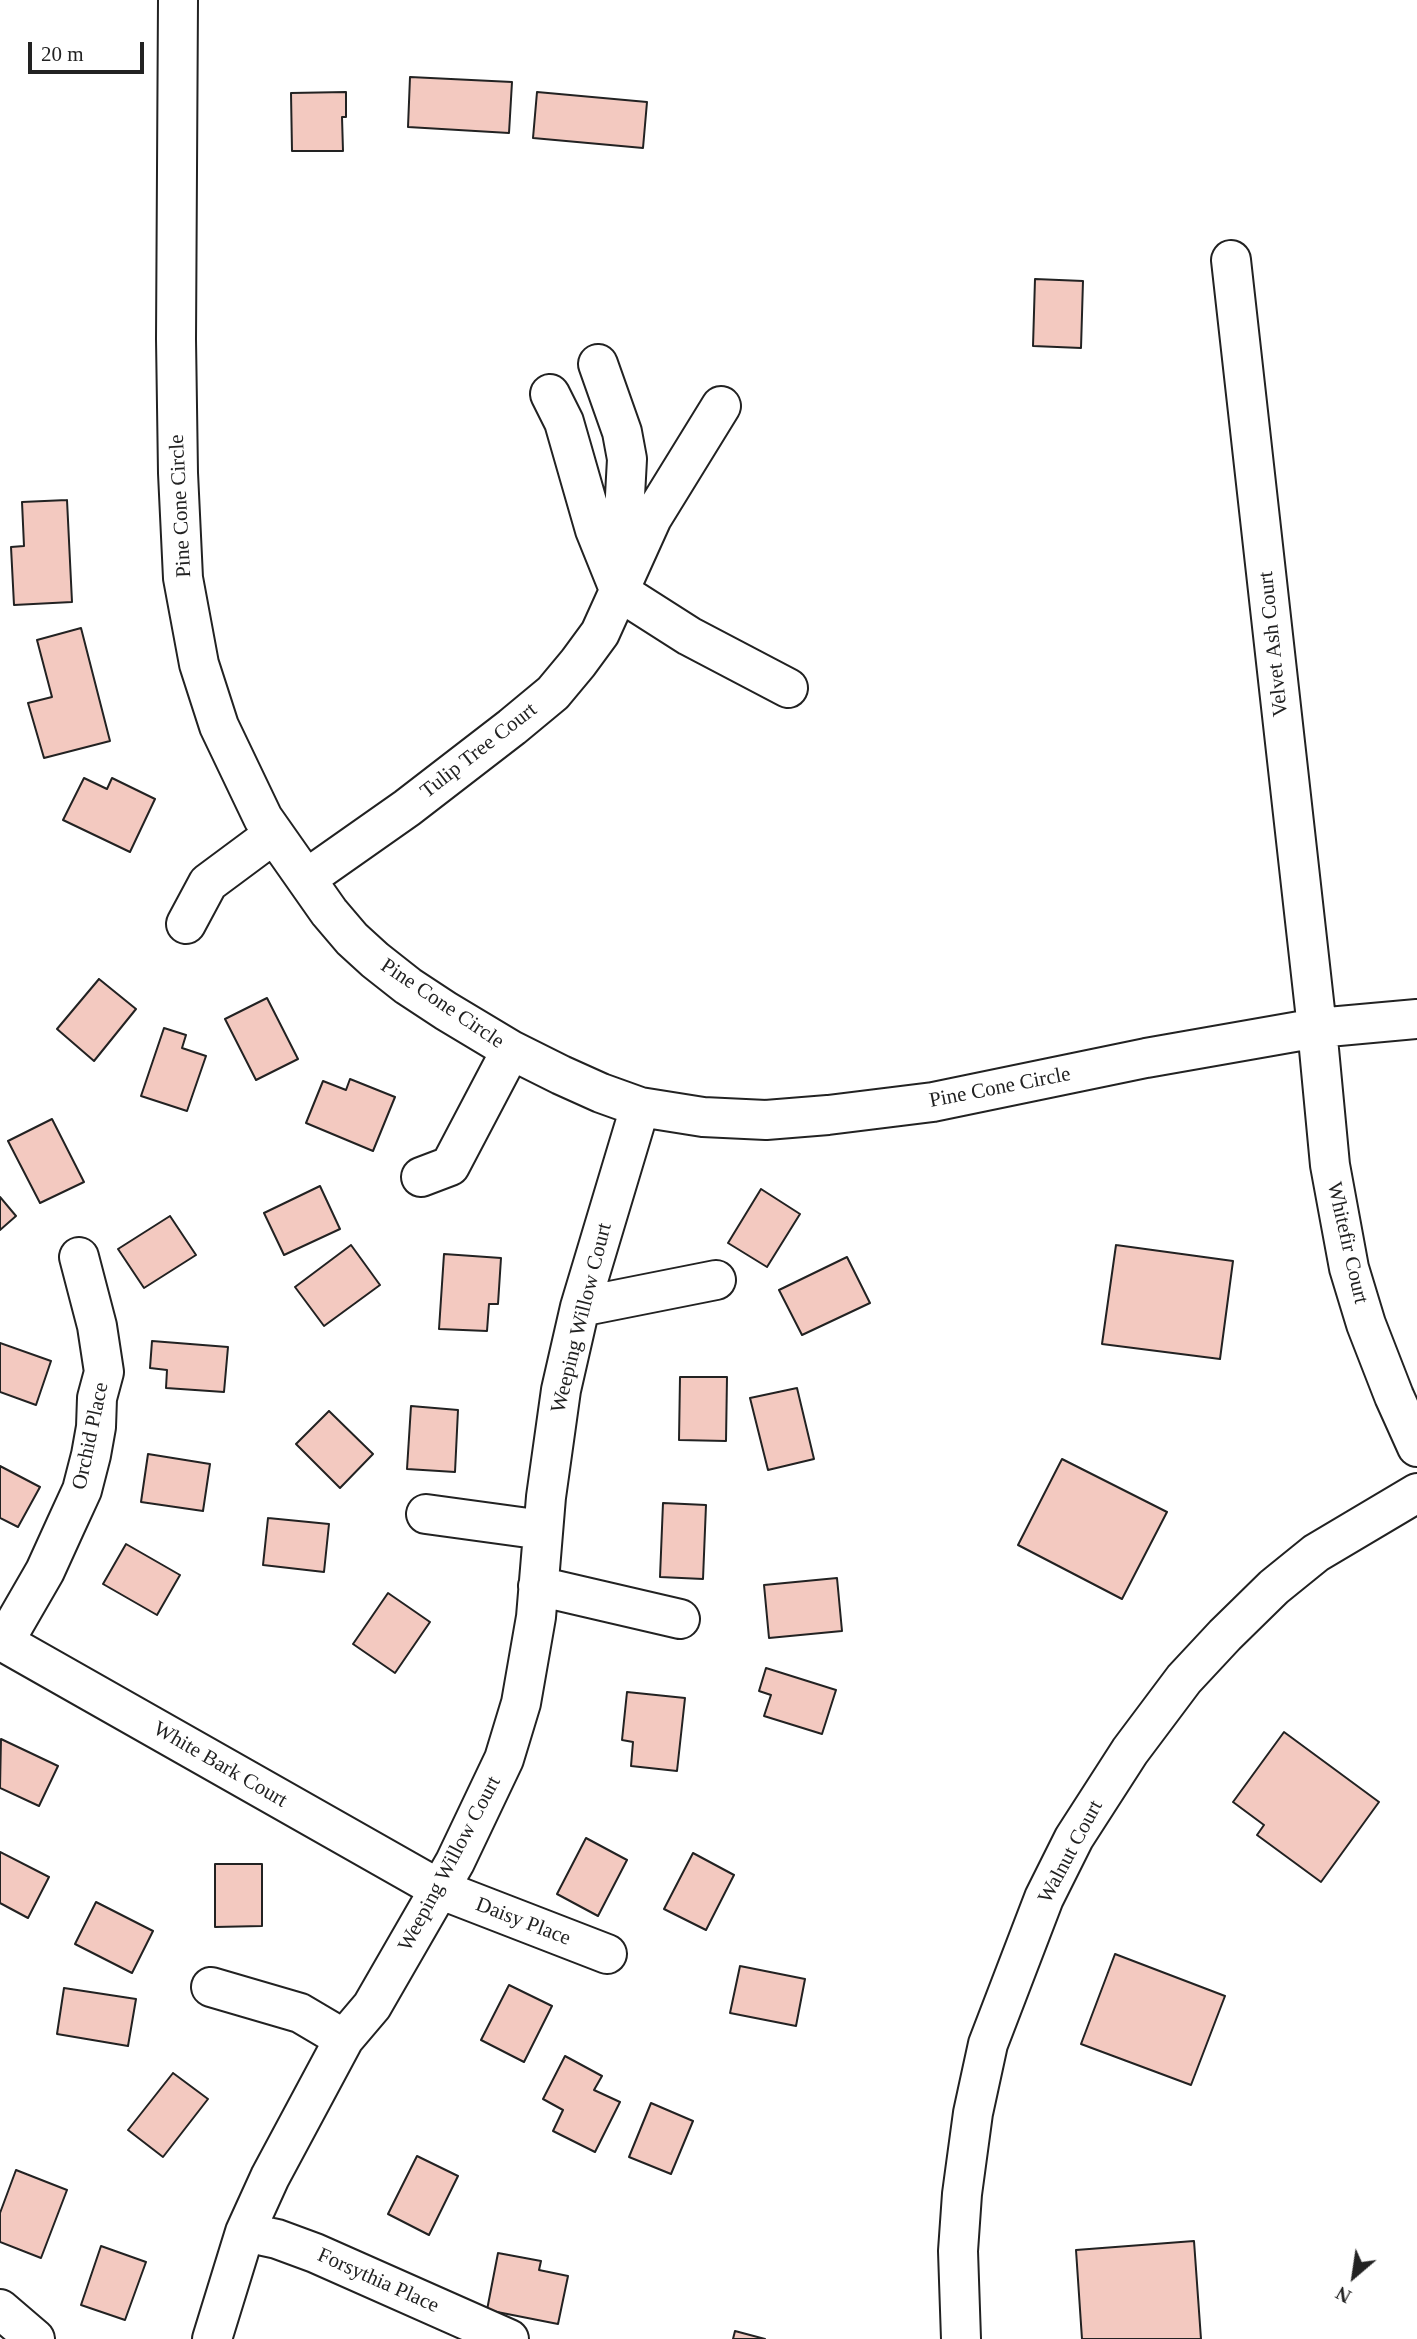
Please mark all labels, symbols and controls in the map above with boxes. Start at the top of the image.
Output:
scale bar [32,28,147,72]
text: 20 m [41,42,84,66]
street label: Pine Cone Circle [165,434,197,578]
street label: Velvet Ash Court [1254,570,1294,718]
street label: Tulip Tree Court [416,698,542,804]
street label: Pine Cone Circle [375,953,509,1055]
street label: Pine Cone Circle [927,1062,1073,1114]
street label: Whitefir Court [1321,1180,1373,1306]
street label: Weeping Willow Court [546,1221,618,1415]
street label: Orchid Place [67,1380,115,1492]
street label: White Bark Court [149,1716,291,1814]
street label: Weeping Willow Court [393,1772,507,1956]
street label: Walnut Court [1033,1796,1109,1908]
street label: Daisy Place [472,1892,574,1952]
north arrow [1319,2241,1389,2311]
street label: Forsythia Place [313,2243,443,2319]
text: N [1332,2282,1355,2307]

